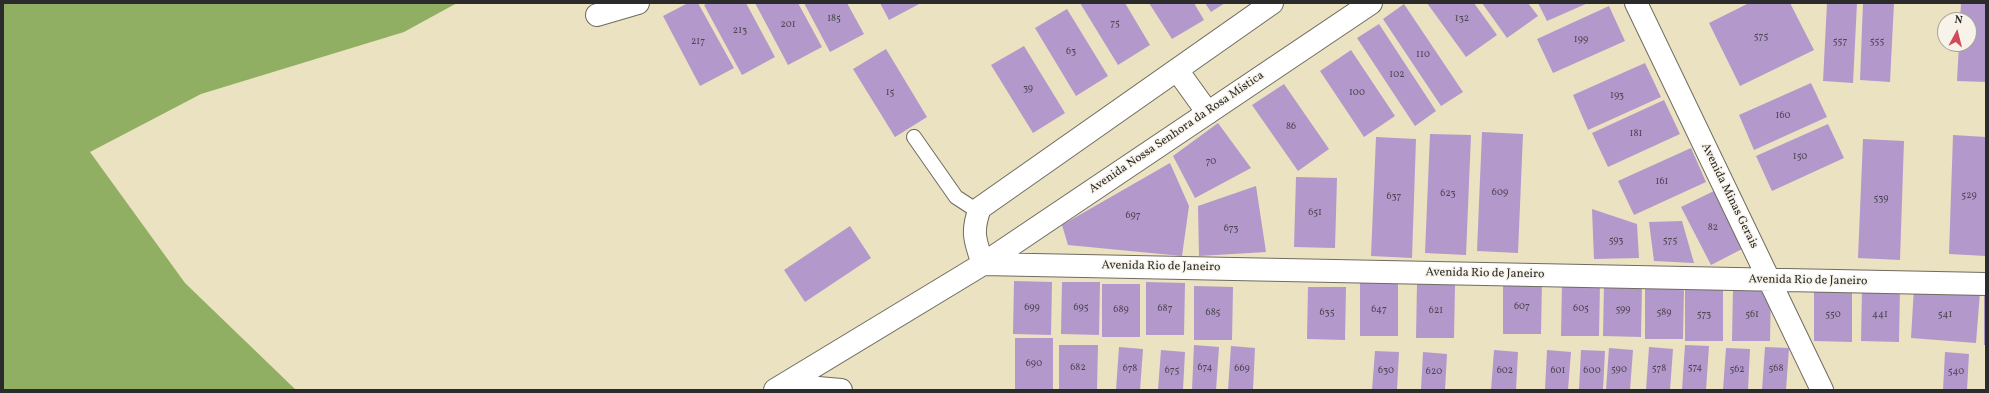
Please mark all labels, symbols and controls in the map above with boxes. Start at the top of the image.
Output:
north arrow [1937,12,1977,52]
house number: 185 [827,13,841,25]
house number: 132 [1455,13,1469,25]
text: N [1954,13,1963,29]
house number: 75 [1110,18,1120,30]
house number: 201 [780,19,796,31]
house number: 213 [733,25,747,37]
house number: 575 [1754,31,1768,43]
house number: 199 [1574,34,1588,46]
house number: 217 [691,36,705,48]
house number: 557 [1833,36,1847,48]
house number: 555 [1870,36,1884,48]
house number: 63 [1066,46,1076,58]
house number: 110 [1416,49,1430,61]
street label: Avenida Nossa Senhora da Rosa Mística [1087,69,1267,197]
house number: 102 [1389,69,1405,81]
house number: 39 [1023,83,1033,95]
house number: 15 [886,87,894,99]
house number: 100 [1349,87,1365,99]
house number: 193 [1610,90,1624,102]
house number: 160 [1776,110,1790,122]
house number: 86 [1286,121,1296,133]
house number: 181 [1630,128,1642,140]
street label: Avenida Minas Gerais [1697,141,1761,251]
house number: 150 [1793,151,1807,163]
house number: 70 [1206,156,1216,168]
house number: 161 [1656,176,1668,188]
house number: 609 [1492,187,1508,199]
house number: 623 [1440,188,1456,200]
house number: 529 [1961,190,1977,202]
house number: 637 [1387,191,1401,203]
house number: 539 [1874,193,1888,205]
house number: 651 [1308,207,1322,219]
house number: 697 [1125,210,1141,222]
house number: 82 [1708,222,1718,234]
house number: 673 [1224,223,1238,235]
house number: 593 [1609,235,1623,247]
house number: 575 [1663,235,1677,247]
street label: Avenida Rio de Janeiro [1101,259,1221,275]
street label: Avenida Rio de Janeiro [1425,266,1545,282]
street label: Avenida Rio de Janeiro [1748,273,1868,289]
house number: 607 [1514,301,1530,313]
house number: 699 [1024,302,1040,314]
house number: 695 [1074,302,1088,314]
house number: 687 [1158,303,1172,315]
house number: 605 [1573,303,1589,315]
house number: 689 [1113,304,1129,316]
house number: 647 [1371,304,1387,316]
house number: 599 [1615,304,1631,316]
house number: 621 [1429,305,1443,317]
house number: 685 [1206,307,1220,319]
house number: 635 [1320,307,1334,319]
house number: 589 [1656,307,1672,319]
house number: 573 [1697,309,1711,321]
house number: 561 [1745,309,1759,321]
house number: 550 [1825,309,1841,321]
house number: 441 [1872,309,1888,321]
house number: 541 [1938,309,1952,321]
house number: 690 [1026,358,1042,370]
house number: 682 [1070,362,1086,374]
house number: 674 [1198,362,1212,374]
house number: 574 [1688,362,1702,374]
house number: 678 [1123,363,1137,375]
house number: 669 [1234,363,1250,375]
house number: 578 [1652,363,1666,375]
house number: 568 [1769,363,1783,375]
house number: 590 [1611,364,1627,376]
house number: 562 [1729,364,1745,376]
house number: 675 [1165,365,1179,377]
house number: 630 [1378,365,1394,377]
house number: 602 [1497,365,1513,377]
house number: 601 [1551,365,1565,377]
house number: 600 [1583,365,1601,377]
house number: 620 [1426,366,1442,378]
house number: 540 [1948,366,1964,378]

